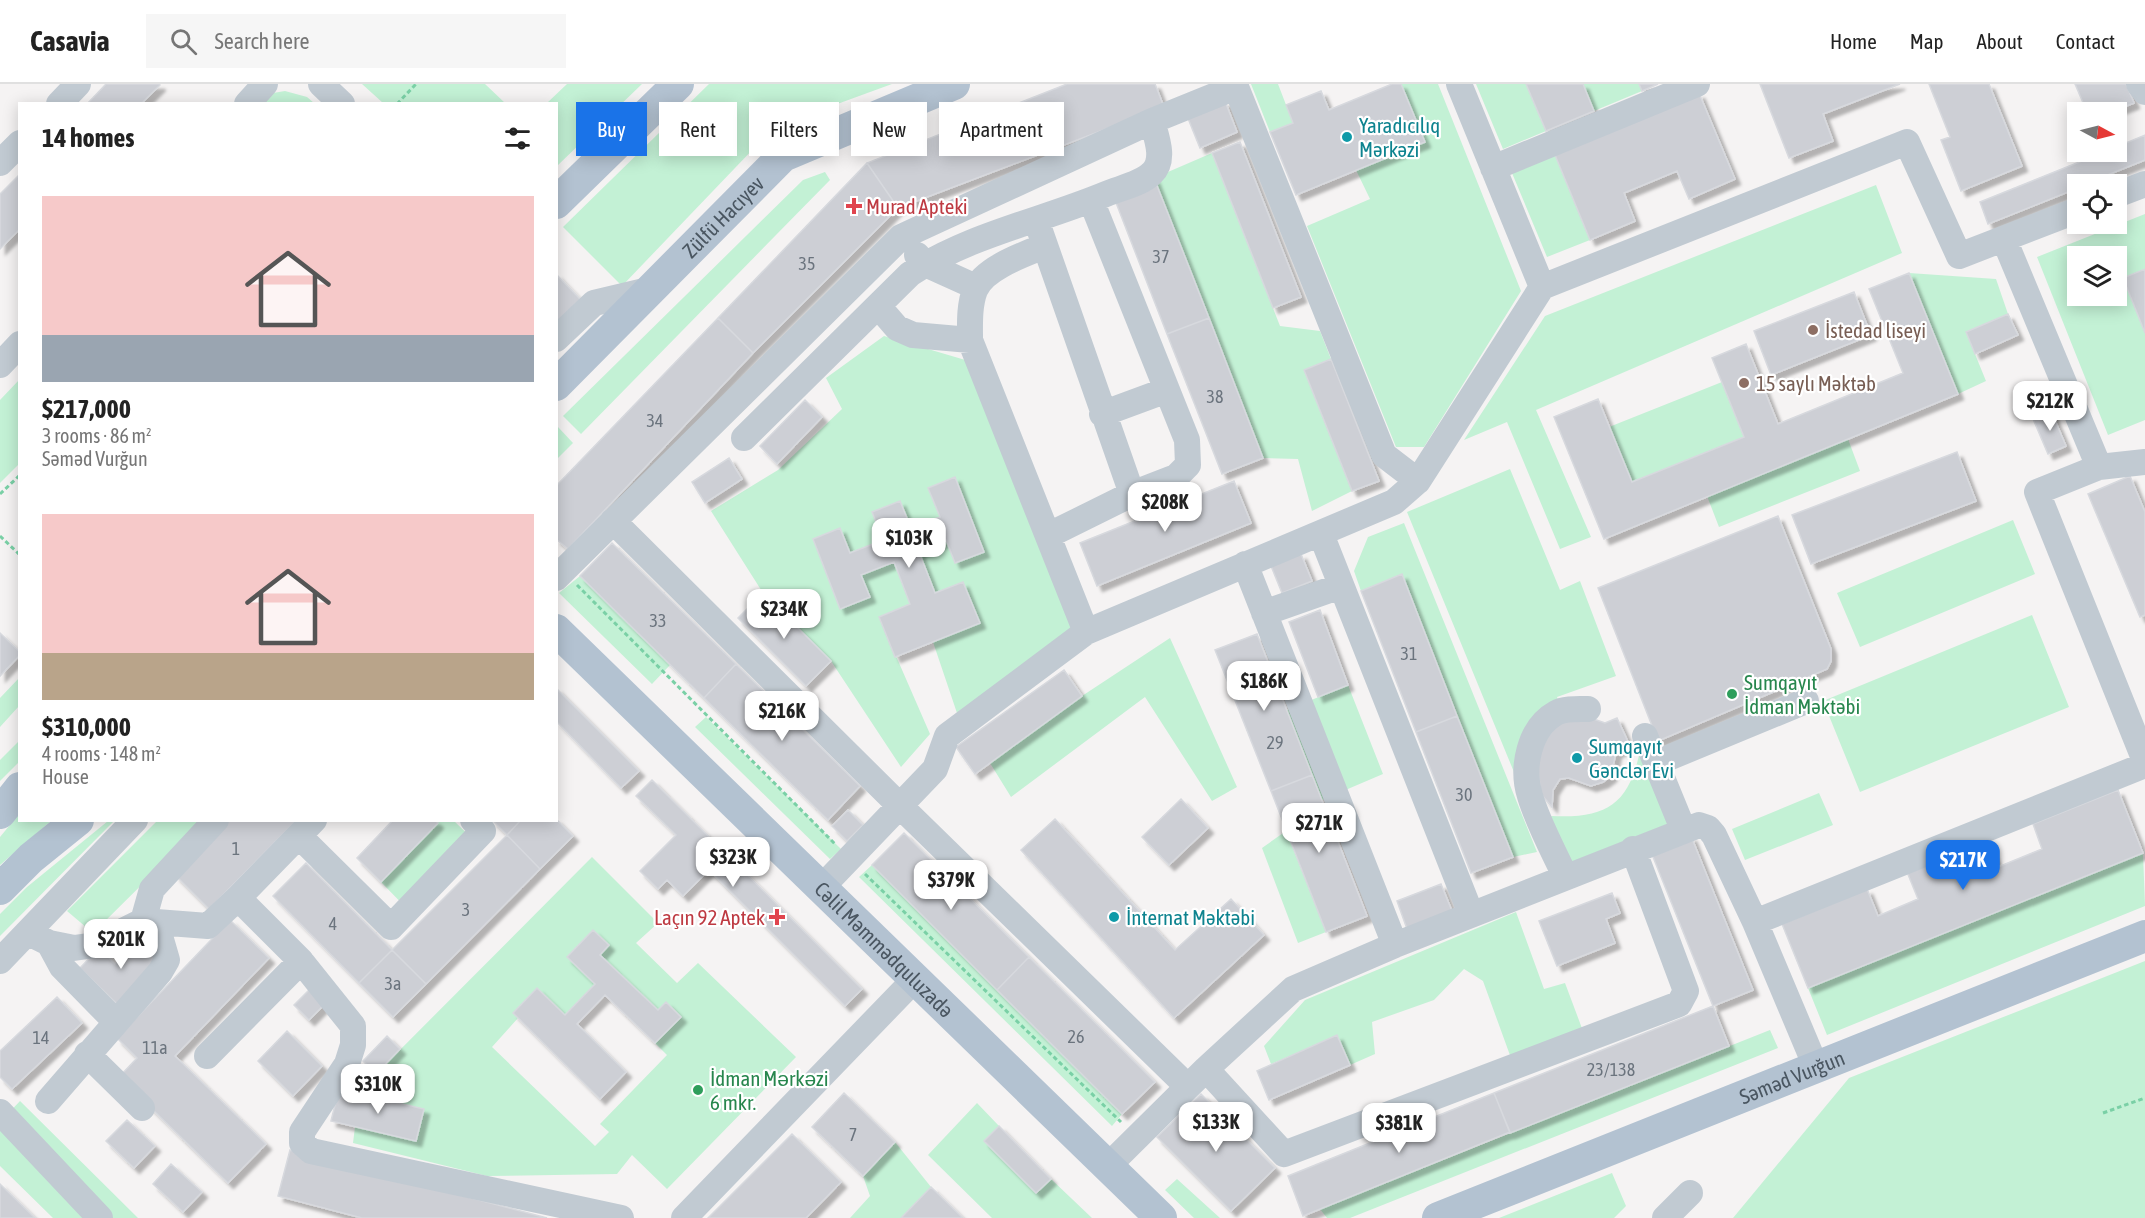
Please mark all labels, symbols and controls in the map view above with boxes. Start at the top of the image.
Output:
search box [146,14,566,68]
text: Casavia [30,25,110,57]
icon: search [167,25,200,58]
text: Search here [215,28,309,54]
text: Home [1830,29,1877,53]
text: Map [1910,29,1944,53]
text: About [1977,29,2023,53]
text: Contact [2056,29,2115,53]
chip: Buy [576,102,647,156]
chip: Rent [659,102,737,156]
chip: Filters [749,102,839,156]
chip: New [851,102,927,156]
chip: Apartment [939,102,1064,156]
north arrow [2067,102,2127,162]
map controls [2067,102,2127,306]
place label: Yaradıcılıq Mərkəzi [1359,113,1440,161]
icon: filters [501,122,534,155]
text: 14 homes [42,123,135,153]
marker: Yaradıcılıq Mərkəzi [1340,130,1354,144]
street label: Zülfü Hacıyev [677,171,769,262]
button: locate [2067,174,2127,234]
place label: Murad Apteki [866,194,968,218]
marker: Murad Apteki [847,199,861,213]
icon: home [234,235,342,343]
house number: 37 [1153,246,1169,267]
button: layers [2067,246,2127,306]
house number: 35 [799,253,815,274]
place label: İstedad liseyi [1825,318,1926,342]
marker: İstedad liseyi [1806,323,1820,337]
place label: 15 saylı Məktəb [1756,371,1876,395]
marker: 15 saylı Məktəb [1737,376,1751,390]
pin: $212K [2008,381,2092,432]
house number: 38 [1207,386,1223,407]
text: $212K [2027,389,2073,412]
text: $217,000 [42,394,131,424]
house number: 34 [647,410,663,431]
text: 3 rooms · 86 m² [42,424,152,447]
text: Səməd Vurğun [42,447,148,470]
pin: $208K [1123,482,1207,533]
text: $208K [1142,490,1188,513]
pin: $103K [867,518,951,569]
text: $103K [886,526,932,549]
icon: home [234,553,342,661]
pin: $234K [742,589,826,640]
text: $234K [761,597,807,620]
house number: 33 [650,610,666,631]
house number: 31 [1401,643,1417,664]
pin: $186K [1222,661,1306,712]
text: $186K [1241,669,1287,692]
place label: Sumqayıt İdman Məktəbi [1744,670,1860,718]
marker: Sumqayıt İdman Məktəbi [1725,687,1739,701]
pin: $216K [740,691,824,742]
text: $216K [759,699,805,722]
text: $310,000 [42,712,131,742]
house number: 29 [1267,732,1283,753]
place label: Sumqayıt Gənclər Evi [1589,734,1674,782]
text: 4 rooms · 148 m² [42,742,161,765]
marker: Sumqayıt Gənclər Evi [1570,751,1584,765]
text: House [42,765,89,788]
house number: 30 [1456,784,1472,805]
pin: $271K [1277,803,1361,854]
text: $271K [1296,811,1342,834]
pin: $323K [691,837,775,888]
house number: 1 [232,838,240,859]
pin: $217K [1921,840,2005,891]
text: $323K [710,845,756,868]
text: $217K [1940,848,1986,871]
pin: $379K [909,860,993,911]
text: $379K [928,868,974,891]
street label: Cəlil Məmmədquluzadə [810,876,959,1022]
house number: 3 [462,899,470,920]
place label: Laçın 92 Aptek [654,905,765,929]
place label: İnternat Məktəbi [1126,905,1255,929]
marker: Laçın 92 Aptek [770,910,784,924]
marker: İnternat Məktəbi [1107,910,1121,924]
house number: 4 [329,913,337,934]
pin: $201K [79,919,163,970]
text: $201K [98,927,144,950]
house number: 3a [385,973,401,994]
house number: 26 [1068,1026,1084,1047]
house number: 14 [33,1027,49,1048]
house number: 11a [142,1037,168,1058]
street label: Səməd Vurğun [1736,1045,1848,1109]
house number: 23/138 [1587,1059,1635,1080]
pin: $310K [336,1064,420,1115]
place label: İdman Mәrkәzi 6 mkr. [710,1066,829,1114]
text: $310K [355,1072,401,1095]
marker: İdman Mәrkәzi 6 mkr. [691,1083,705,1097]
pin: $133K [1174,1102,1258,1153]
pin: $381K [1357,1103,1441,1154]
text: $133K [1193,1110,1239,1133]
text: $381K [1376,1111,1422,1134]
house number: 7 [849,1124,857,1145]

